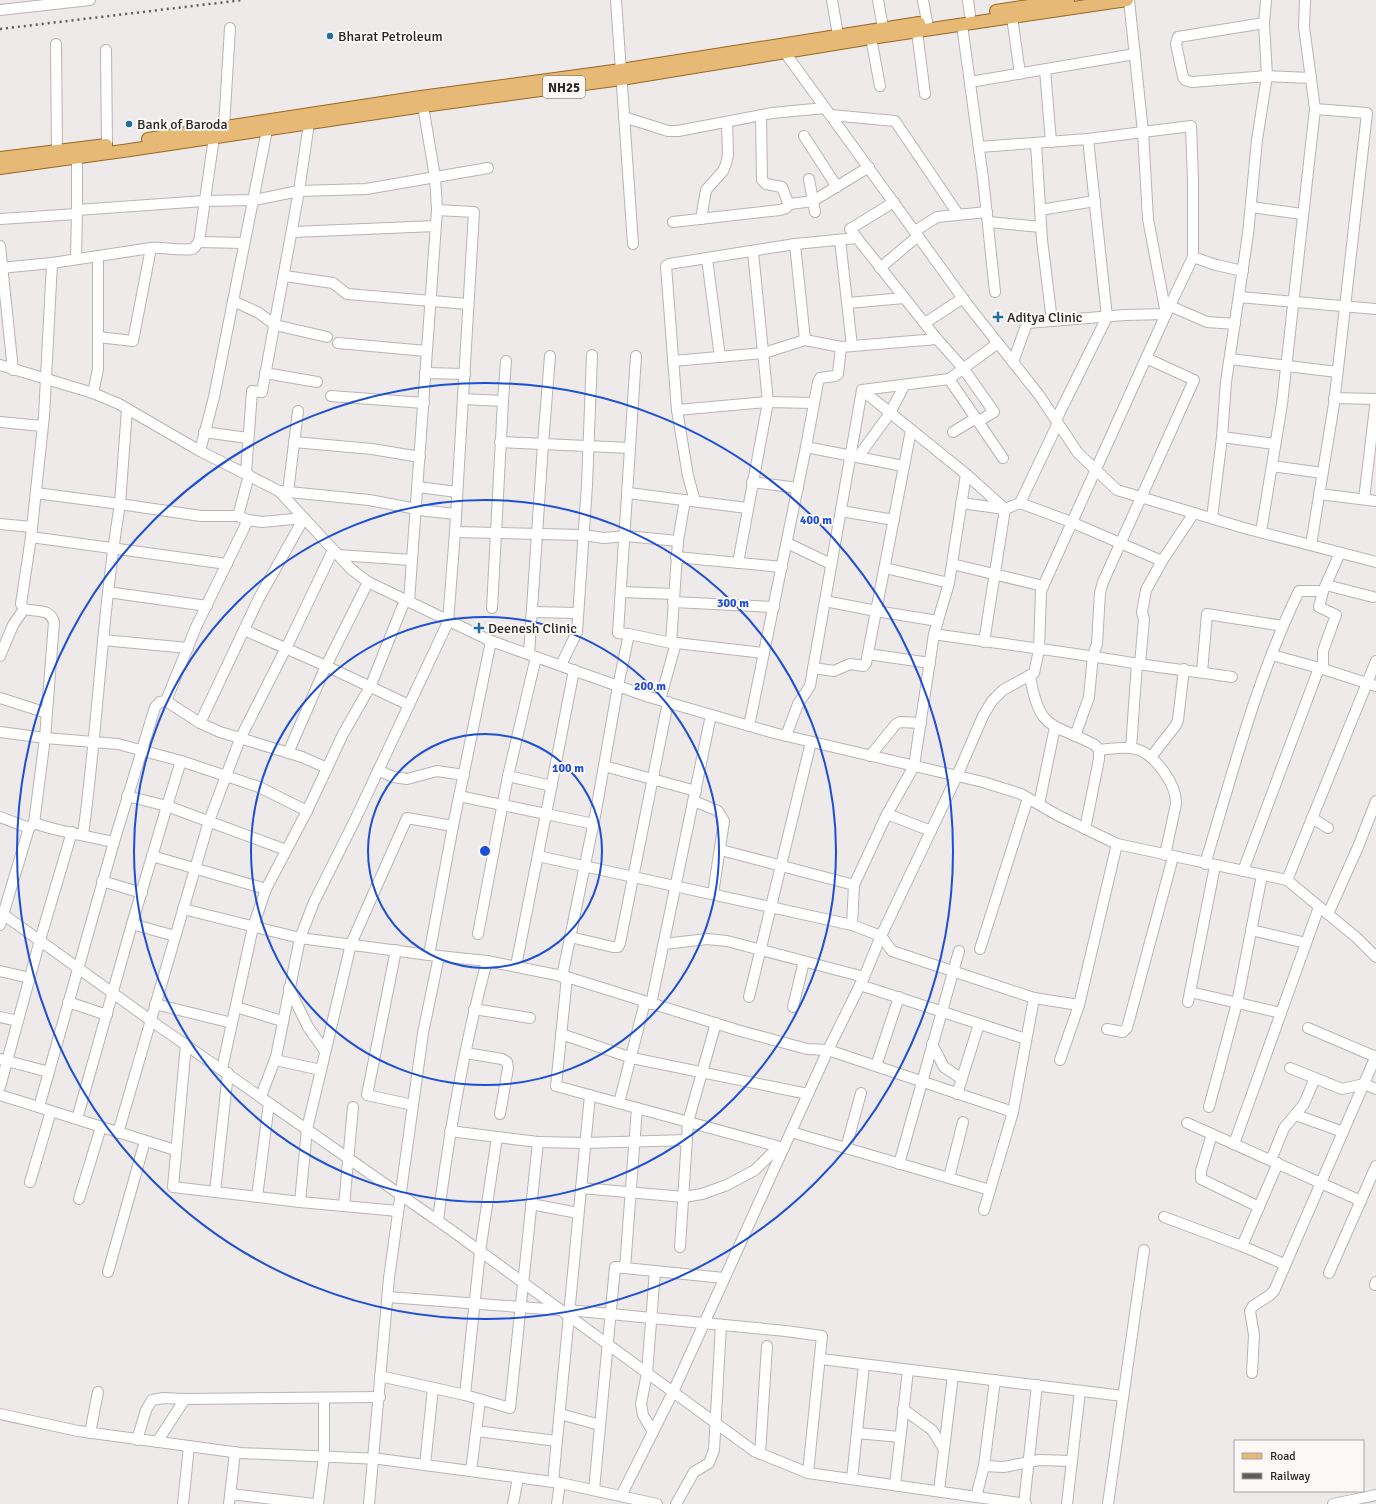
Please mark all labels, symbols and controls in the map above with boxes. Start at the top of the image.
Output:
place label: Bharat Petroleum [338,28,443,45]
marker: Bharat Petroleum [325,31,335,41]
road number: NH25 [543,76,585,98]
place label: Bank of Baroda [137,116,228,133]
marker: Bank of Baroda [124,119,134,129]
place label: Aditya Clinic [1007,309,1083,326]
marker: Aditya Clinic [992,311,1004,323]
text: 400 m [800,513,832,528]
text: 300 m [717,596,749,611]
place label: Deenesh Clinic [488,620,577,637]
marker: Deenesh Clinic [473,622,485,634]
text: 200 m [634,679,666,694]
text: 100 m [552,761,584,776]
centre of rings [478,844,492,858]
legend [1234,1440,1364,1492]
text: Road [1270,1449,1296,1464]
text: Railway [1270,1469,1310,1484]

